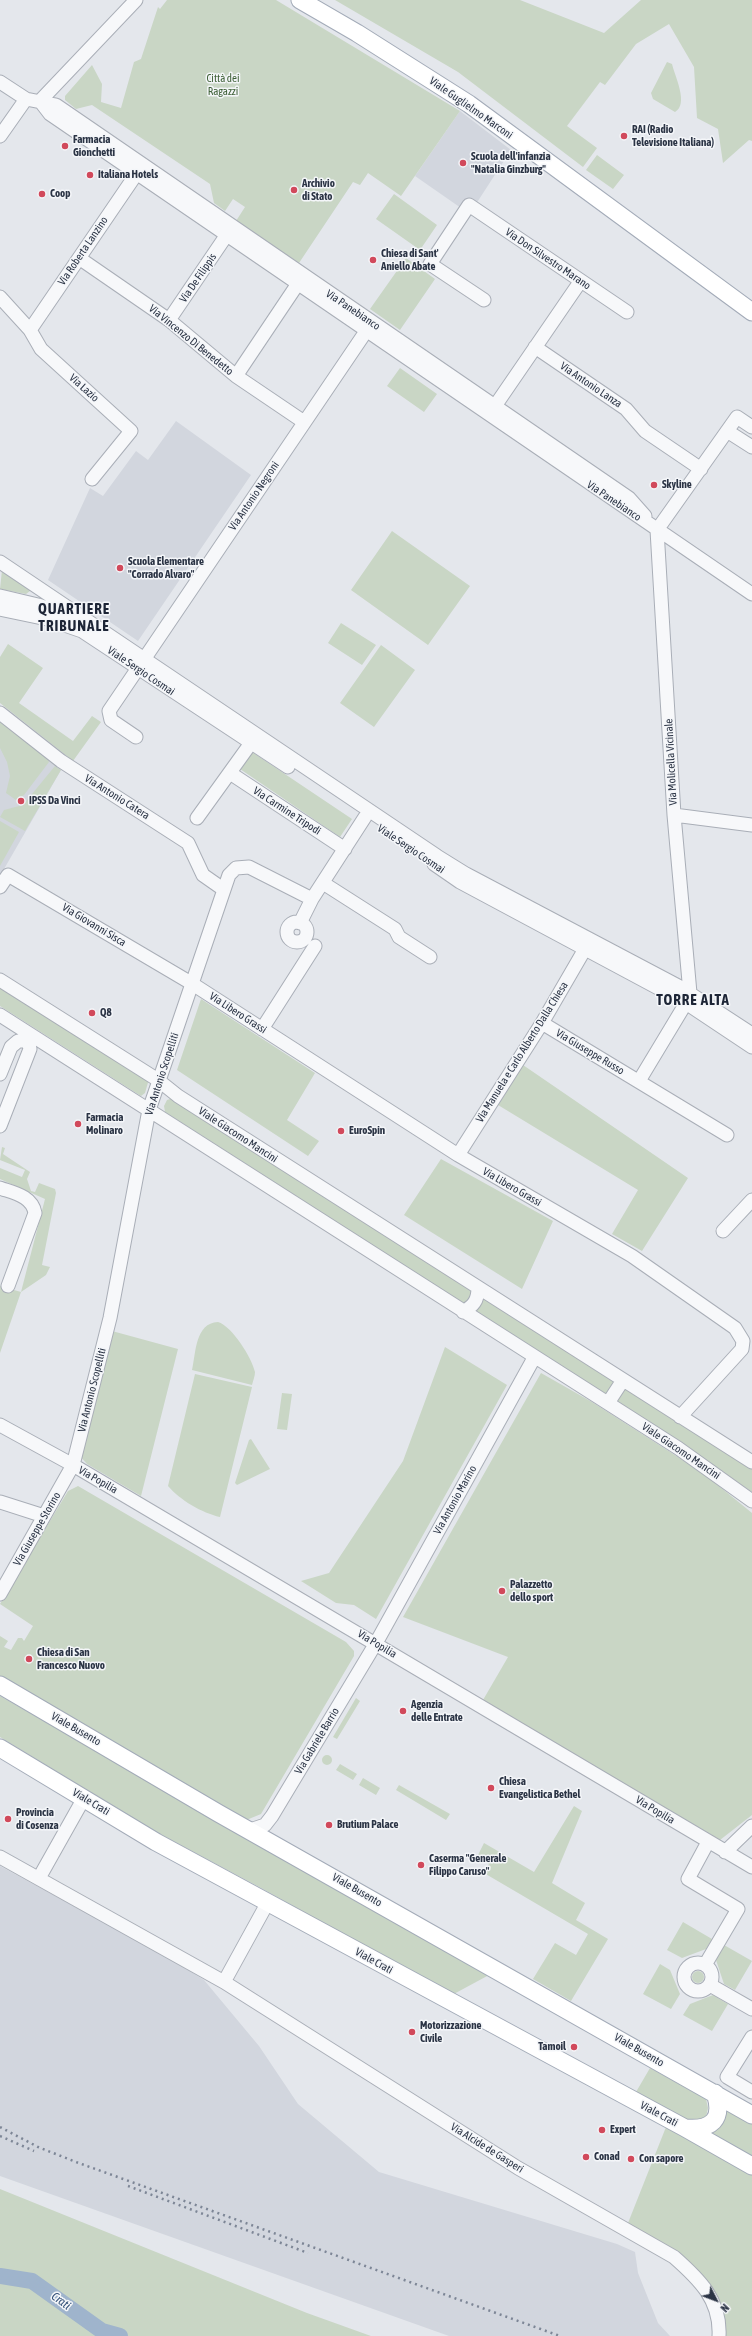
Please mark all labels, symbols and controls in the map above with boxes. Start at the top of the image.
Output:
park label: Città dei Ragazzi [206,72,240,98]
street label: Viale Guglielmo Marconi [427,74,515,142]
place label: RAI (Radio Televisione Italiana) [632,123,714,149]
marker: RAI (Radio Televisione Italiana) [619,131,629,141]
place label: Farmacia Gionchetti [73,133,115,159]
marker: Farmacia Gionchetti [60,141,70,151]
place label: Scuola dell'infanzia "Natalia Ginzburg" [471,150,551,176]
marker: Scuola dell'infanzia "Natalia Ginzburg" [458,158,468,168]
place label: Italiana Hotels [98,168,158,182]
marker: Italiana Hotels [85,170,95,180]
place label: Archivio di Stato [302,177,335,203]
marker: Archivio di Stato [289,185,299,195]
place label: Coop [50,187,71,201]
marker: Coop [37,189,47,199]
street label: Via Roberta Lanzino [55,214,111,288]
street label: Via Don Silvestro Marano [503,226,593,292]
place label: Chiesa di Sant' Aniello Abate [381,247,439,273]
street label: Via De Filippis [177,251,219,305]
marker: Chiesa di Sant' Aniello Abate [368,255,378,265]
street label: Via Panebianco [323,287,383,333]
street label: Via Vincenzo Di Benedetto [146,302,236,378]
street label: Via Antonio Lanza [558,359,624,411]
street label: Via Lazio [66,371,102,405]
street label: Via Antonio Negroni [226,459,282,533]
street label: Via Panebianco [584,478,644,524]
place label: Skyline [662,478,692,492]
marker: Skyline [649,480,659,490]
place label: Scuola Elementare "Corrado Alvaro" [128,555,204,581]
marker: Scuola Elementare "Corrado Alvaro" [115,563,125,573]
district label: QUARTIERE TRIBUNALE [38,600,110,635]
street label: Viale Sergio Cosmai [105,644,177,698]
street label: Via Molicella Vicinale [662,718,680,806]
street label: Via Antonio Catera [82,772,152,822]
street label: Via Carmine Tripodi [251,784,323,838]
place label: IPSS Da Vinci [29,794,81,808]
marker: IPSS Da Vinci [16,796,26,806]
street label: Viale Sergio Cosmai [375,822,447,876]
street label: Via Giovanni Sisca [60,901,128,949]
street label: Via Manuela e Carlo Alberto Dalla Chiesa [473,979,571,1125]
street label: Via Libero Grassi [207,990,269,1036]
district label: TORRE ALTA [656,991,730,1009]
place label: Q8 [100,1006,112,1020]
marker: Q8 [87,1008,97,1018]
street label: Via Giuseppe Russo [553,1026,627,1078]
street label: Via Antonio Scopelliti [142,1031,182,1117]
street label: Viale Giacomo Mancini [196,1104,280,1166]
place label: Farmacia Molinaro [86,1111,123,1137]
marker: Farmacia Molinaro [73,1119,83,1129]
place label: EuroSpin [349,1124,385,1138]
marker: EuroSpin [336,1126,346,1136]
street label: Via Libero Grassi [480,1165,544,1209]
street label: Via Antonio Scopelliti [75,1347,109,1433]
street label: Viale Giacomo Mancini [639,1420,723,1482]
street label: Via Popilia [76,1463,120,1497]
street label: Via Antonio Marino [431,1463,479,1537]
street label: Via Giuseppe Storino [10,1490,64,1568]
place label: Palazzetto dello sport [510,1578,553,1604]
marker: Palazzetto dello sport [497,1586,507,1596]
street label: Via Popilia [355,1627,399,1661]
place label: Chiesa di San Francesco Nuovo [37,1646,105,1672]
marker: Chiesa di San Francesco Nuovo [24,1654,34,1664]
place label: Agenzia delle Entrate [411,1698,463,1724]
street label: Via Gabriele Barrio [292,1705,342,1777]
marker: Agenzia delle Entrate [398,1706,408,1716]
street label: Viale Busento [49,1709,103,1749]
place label: Chiesa Evangelistica Bethel [499,1775,580,1801]
marker: Chiesa Evangelistica Bethel [486,1783,496,1793]
street label: Viale Crati [70,1786,112,1818]
street label: Via Popilia [633,1793,677,1827]
place label: Provincia di Cosenza [16,1806,59,1832]
marker: Provincia di Cosenza [3,1814,13,1824]
place label: Brutium Palace [337,1818,399,1832]
marker: Brutium Palace [324,1820,334,1830]
place label: Caserma "Generale Filippo Caruso" [429,1852,506,1878]
marker: Caserma "Generale Filippo Caruso" [416,1860,426,1870]
street label: Viale Busento [330,1870,384,1910]
street label: Viale Crati [353,1945,395,1977]
place label: Motorizzazione Civile [420,2019,482,2045]
marker: Motorizzazione Civile [407,2027,417,2037]
street label: Viale Busento [612,2030,666,2070]
place label: Tamoil [538,2040,566,2054]
marker: Tamoil [569,2042,579,2052]
street label: Viale Crati [638,2099,680,2129]
street label: Via Alcide de Gasperi [448,2120,526,2176]
place label: Expert [610,2123,636,2137]
marker: Expert [597,2125,607,2135]
place label: Conad [594,2150,620,2164]
marker: Conad [581,2152,591,2162]
place label: Con sapore [639,2152,684,2166]
marker: Con sapore [626,2154,636,2164]
north arrow [696,2280,736,2320]
water label: Crati [49,2289,73,2313]
text: N [718,2302,732,2314]

